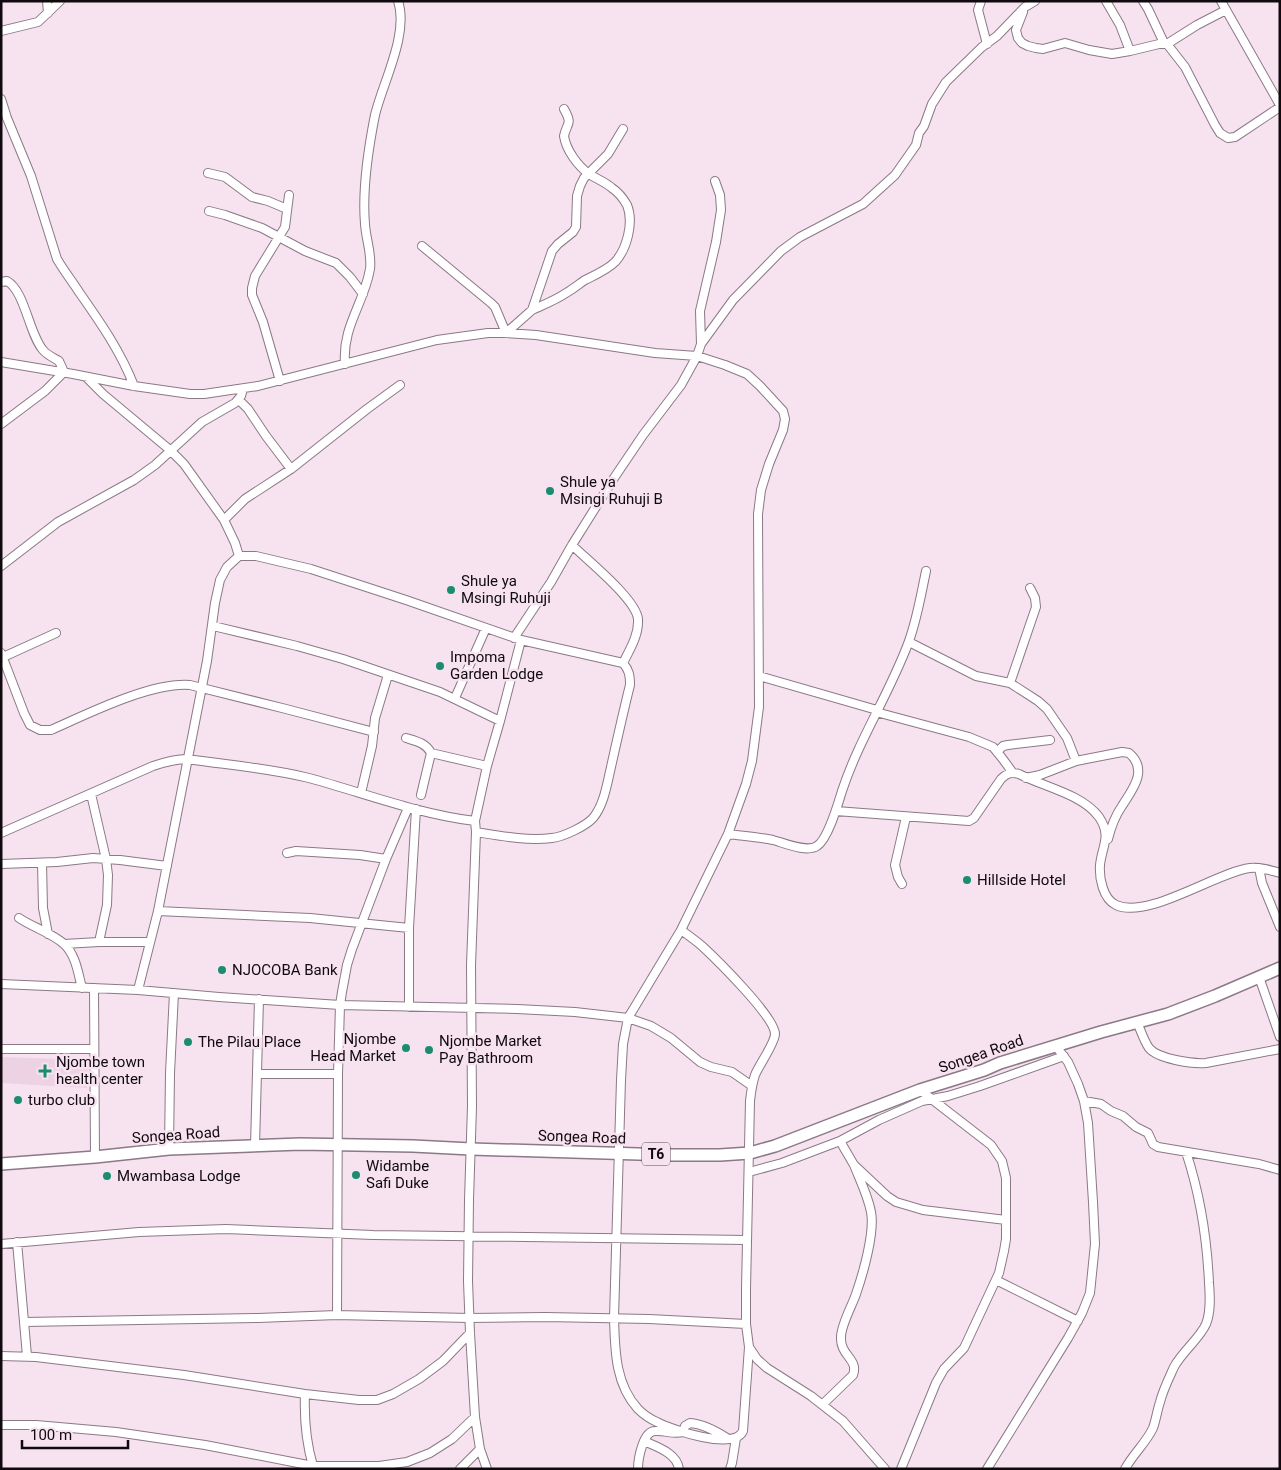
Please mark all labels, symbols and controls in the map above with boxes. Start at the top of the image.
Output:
place label: Shule ya Msingi Ruhuji B [560,473,663,508]
marker: Shule ya Msingi Ruhuji B [544,485,556,497]
place label: Shule ya Msingi Ruhuji [461,572,551,607]
marker: Shule ya Msingi Ruhuji [445,584,457,596]
place label: Impoma Garden Lodge [450,648,543,683]
marker: Impoma Garden Lodge [434,660,446,672]
place label: Hillside Hotel [977,871,1066,889]
marker: Hillside Hotel [961,874,973,886]
place label: NJOCOBA Bank [232,961,338,979]
marker: NJOCOBA Bank [216,964,228,976]
place label: Njombe Head Market [310,1030,396,1065]
street label: Songea Road [936,1031,1026,1077]
place label: Njombe Market Pay Bathroom [439,1032,542,1067]
place label: The Pilau Place [198,1033,301,1051]
marker: The Pilau Place [182,1036,194,1048]
marker: Njombe Head Market [400,1042,412,1054]
marker: Njombe Market Pay Bathroom [423,1044,435,1056]
place label: Njombe town health center [56,1053,145,1088]
marker: Njombe town health center [38,1064,52,1078]
place label: turbo club [28,1091,95,1109]
marker: turbo club [12,1094,24,1106]
street label: Songea Road [131,1123,221,1147]
street label: Songea Road [538,1126,626,1148]
road number: T6 [642,1142,670,1166]
place label: Widambe Safi Duke [366,1157,429,1192]
place label: Mwambasa Lodge [117,1167,240,1185]
marker: Widambe Safi Duke [350,1169,362,1181]
marker: Mwambasa Lodge [101,1170,113,1182]
scale bar [22,1418,129,1450]
text: 100 m [30,1426,72,1444]

